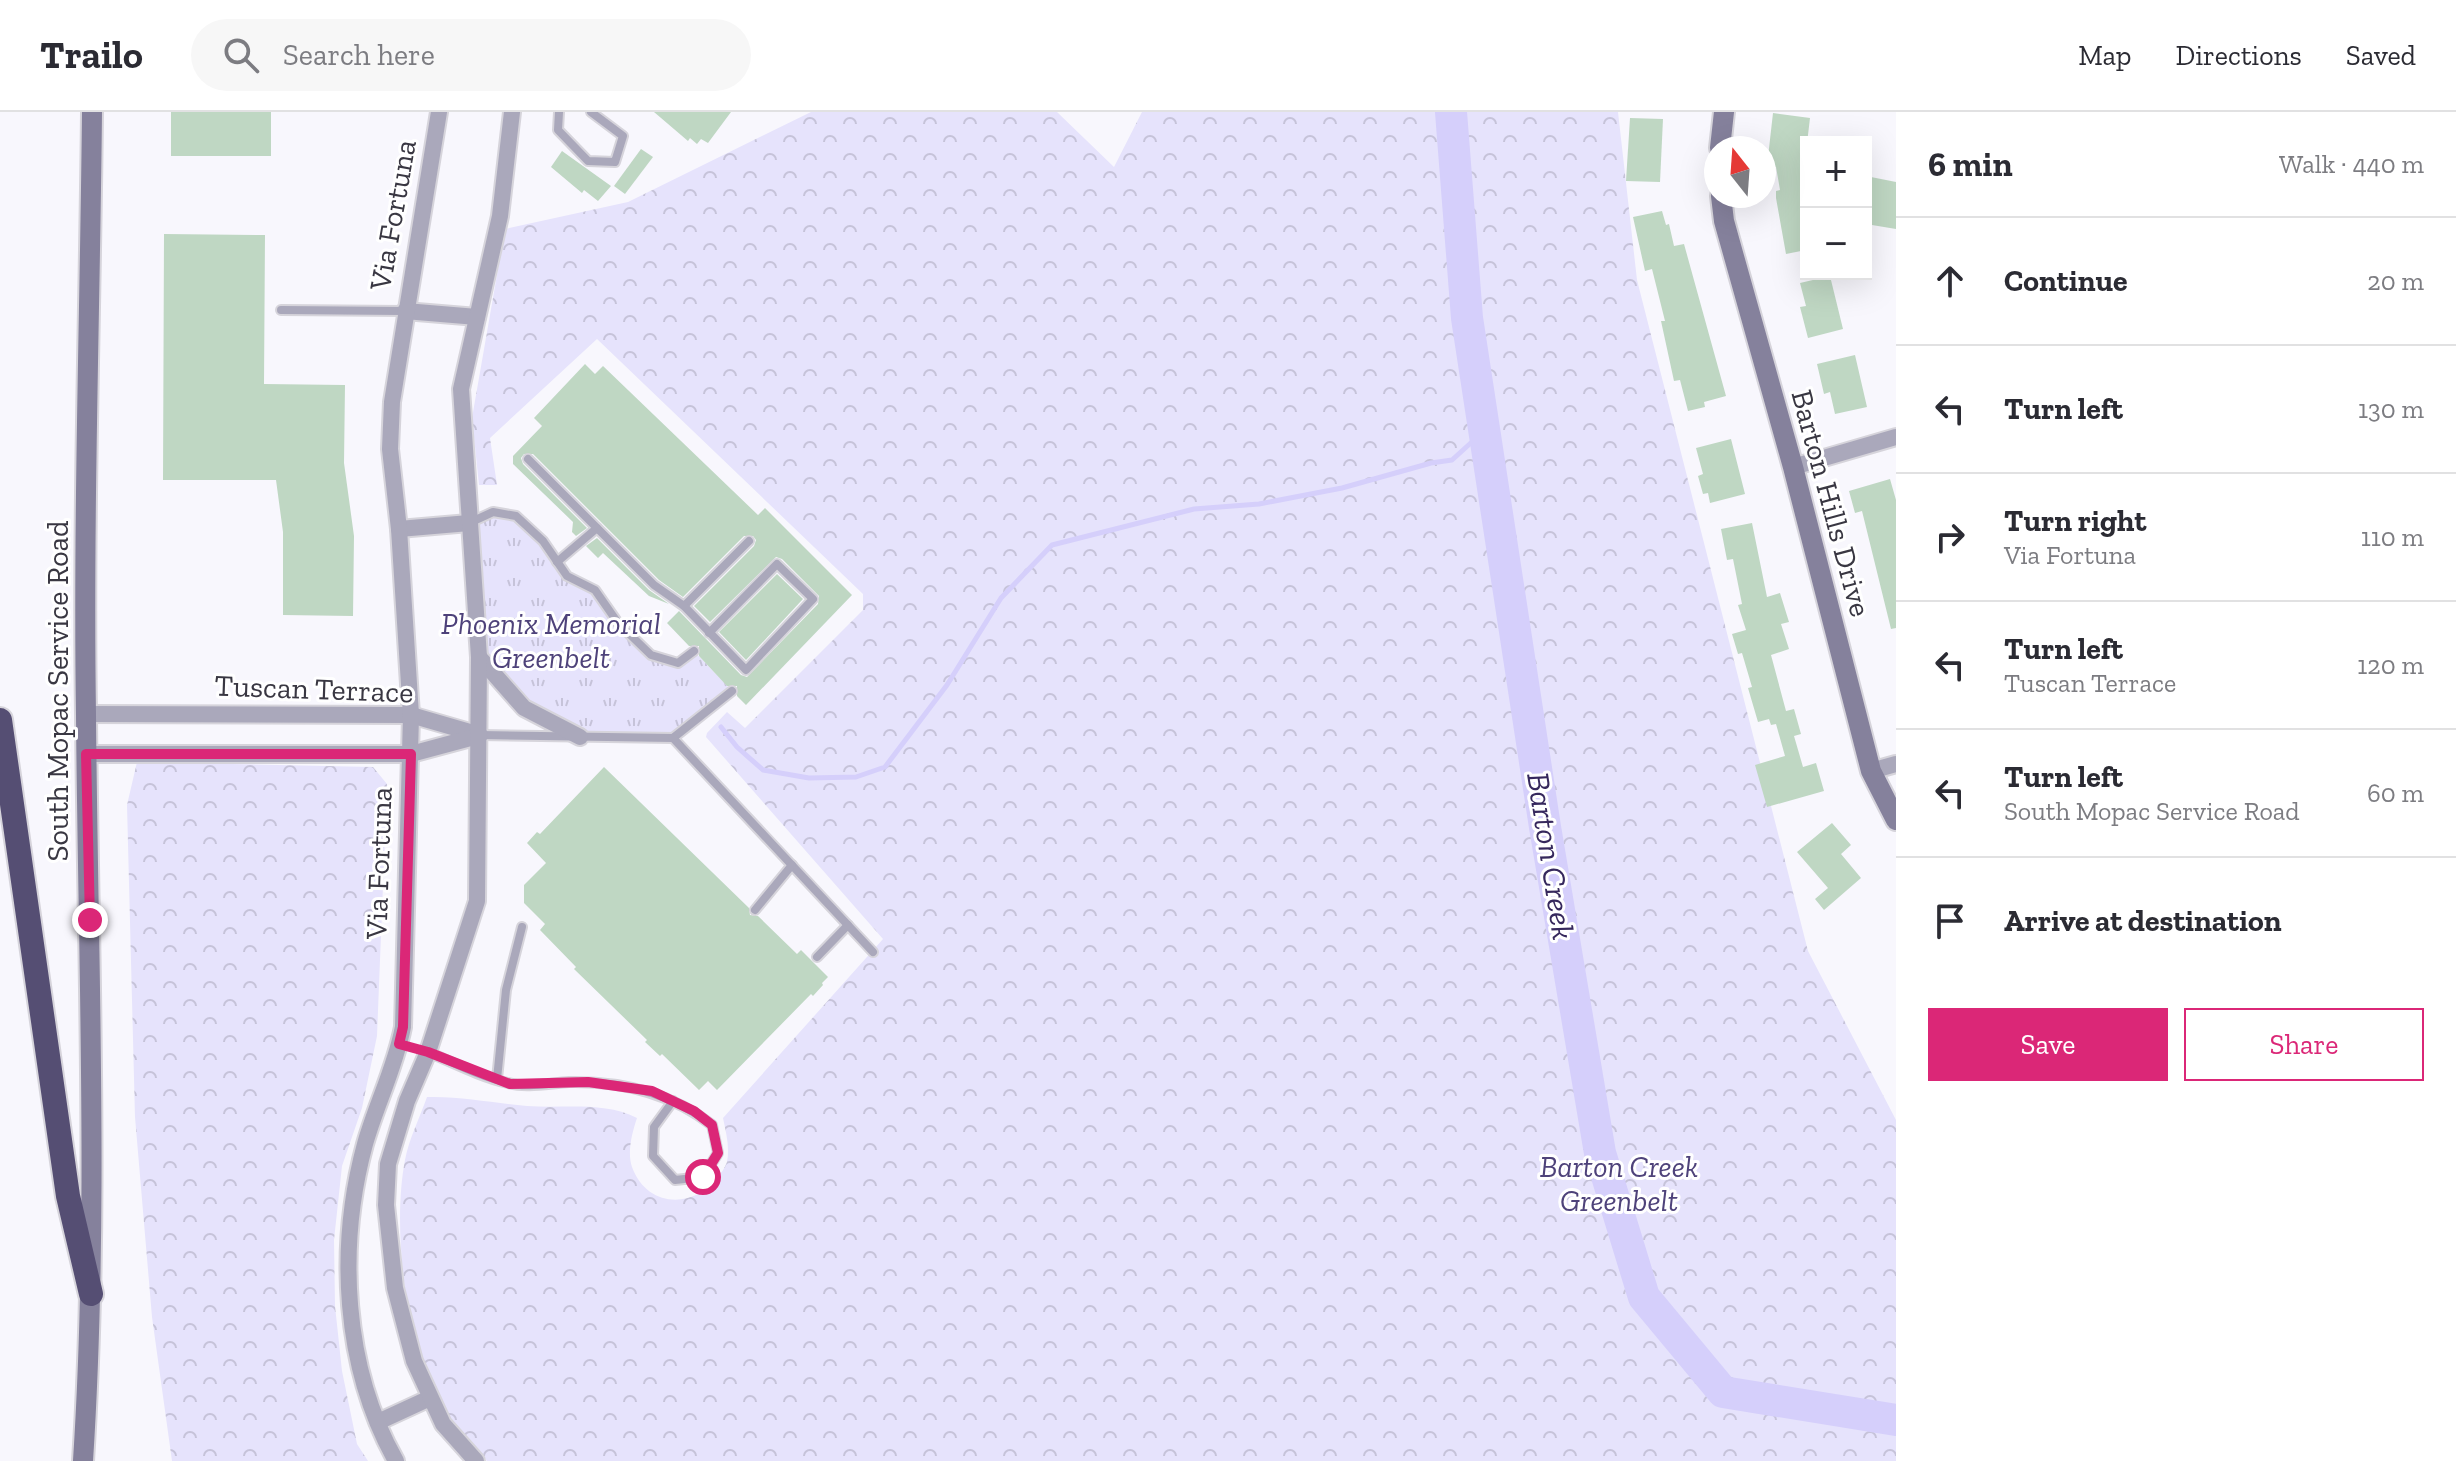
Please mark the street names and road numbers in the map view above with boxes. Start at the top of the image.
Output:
street label: Via Fortuna [362,137,424,294]
street label: Barton Hills Drive [1783,386,1879,620]
street label: South Mopac Service Road [40,520,76,862]
street label: Tuscan Terrace [214,668,414,710]
street label: Via Fortuna [358,786,400,941]

